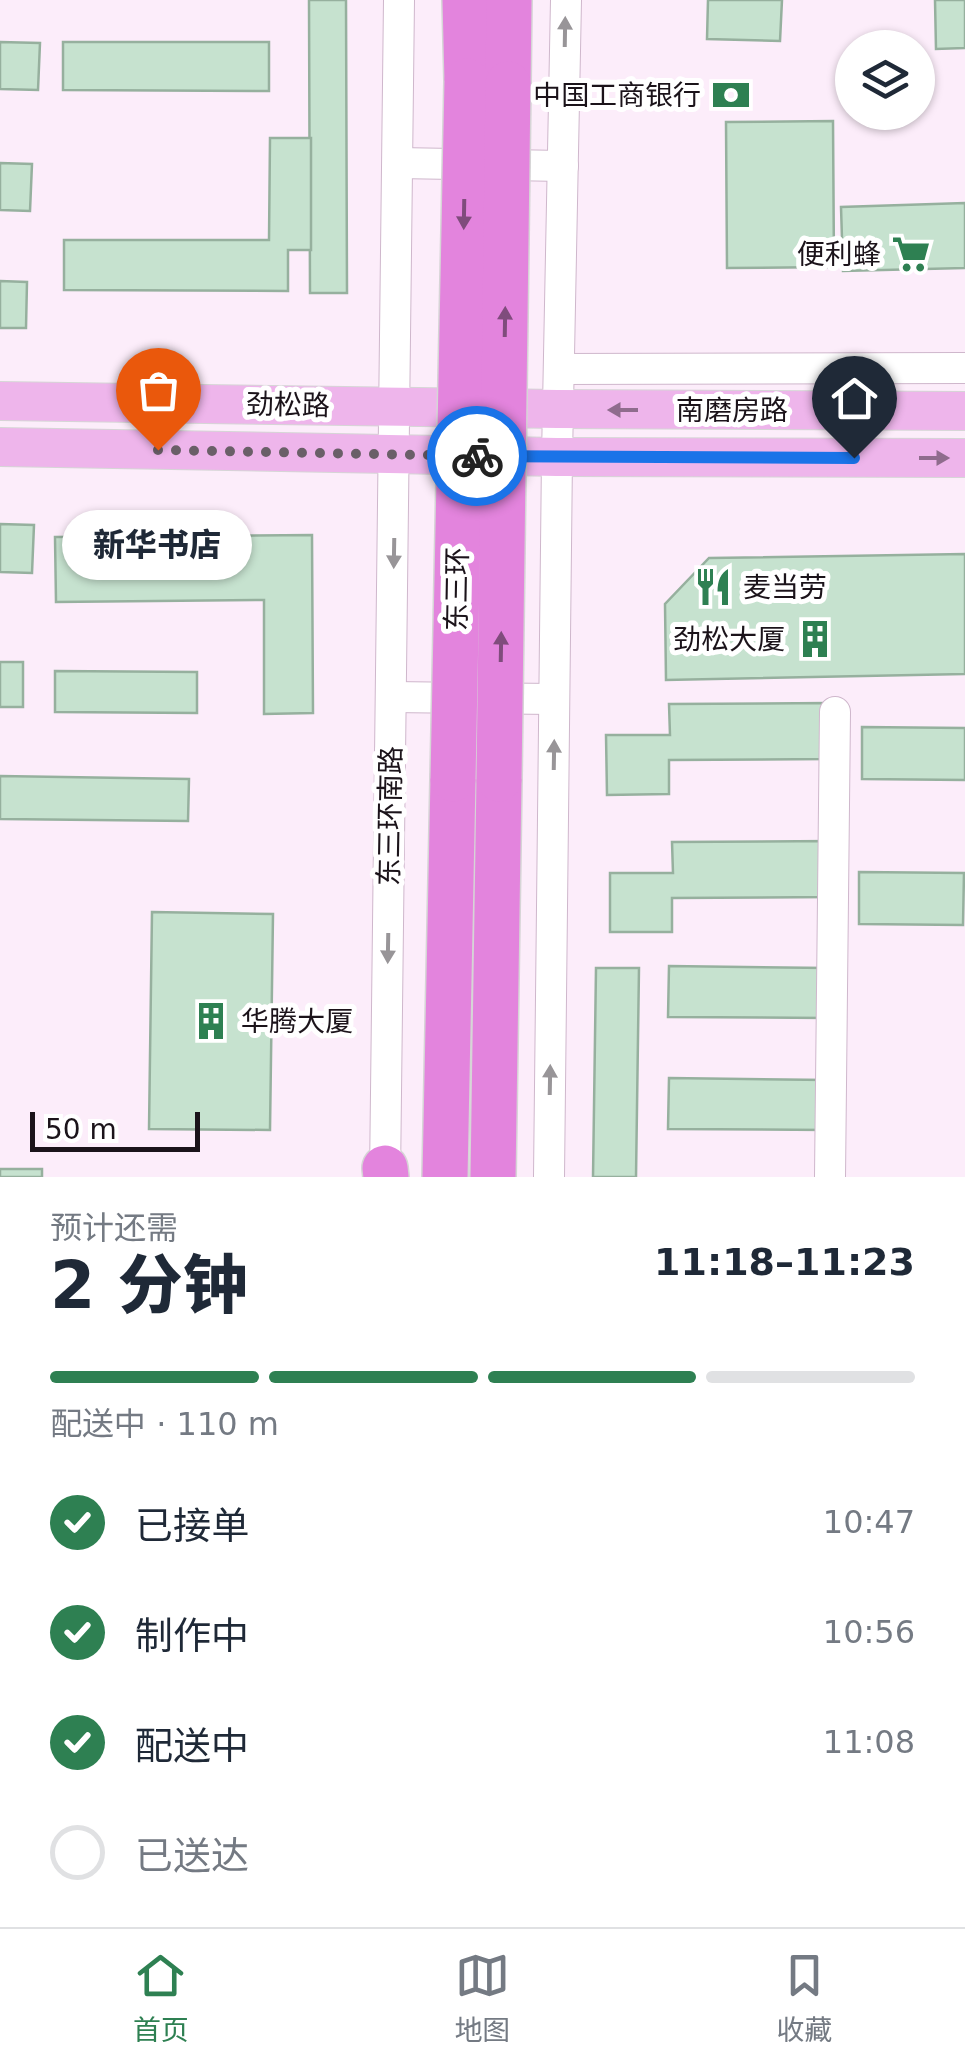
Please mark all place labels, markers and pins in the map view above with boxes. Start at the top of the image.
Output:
bank icon: 中国工商银行 [710,74,752,116]
place label: 中国工商银行 [533,79,701,112]
supermarket icon: 便利蜂 [890,233,932,275]
place label: 便利蜂 [797,238,881,271]
pin [116,348,201,451]
pin [812,356,897,459]
callout: 新华书店 [63,510,253,580]
restaurant icon: 麦当劳 [692,566,734,608]
place label: 麦当劳 [743,571,827,604]
building icon: 劲松大厦 [794,618,836,660]
place label: 劲松大厦 [673,623,785,656]
building icon: 华腾大厦 [190,1000,232,1042]
place label: 华腾大厦 [241,1005,353,1038]

